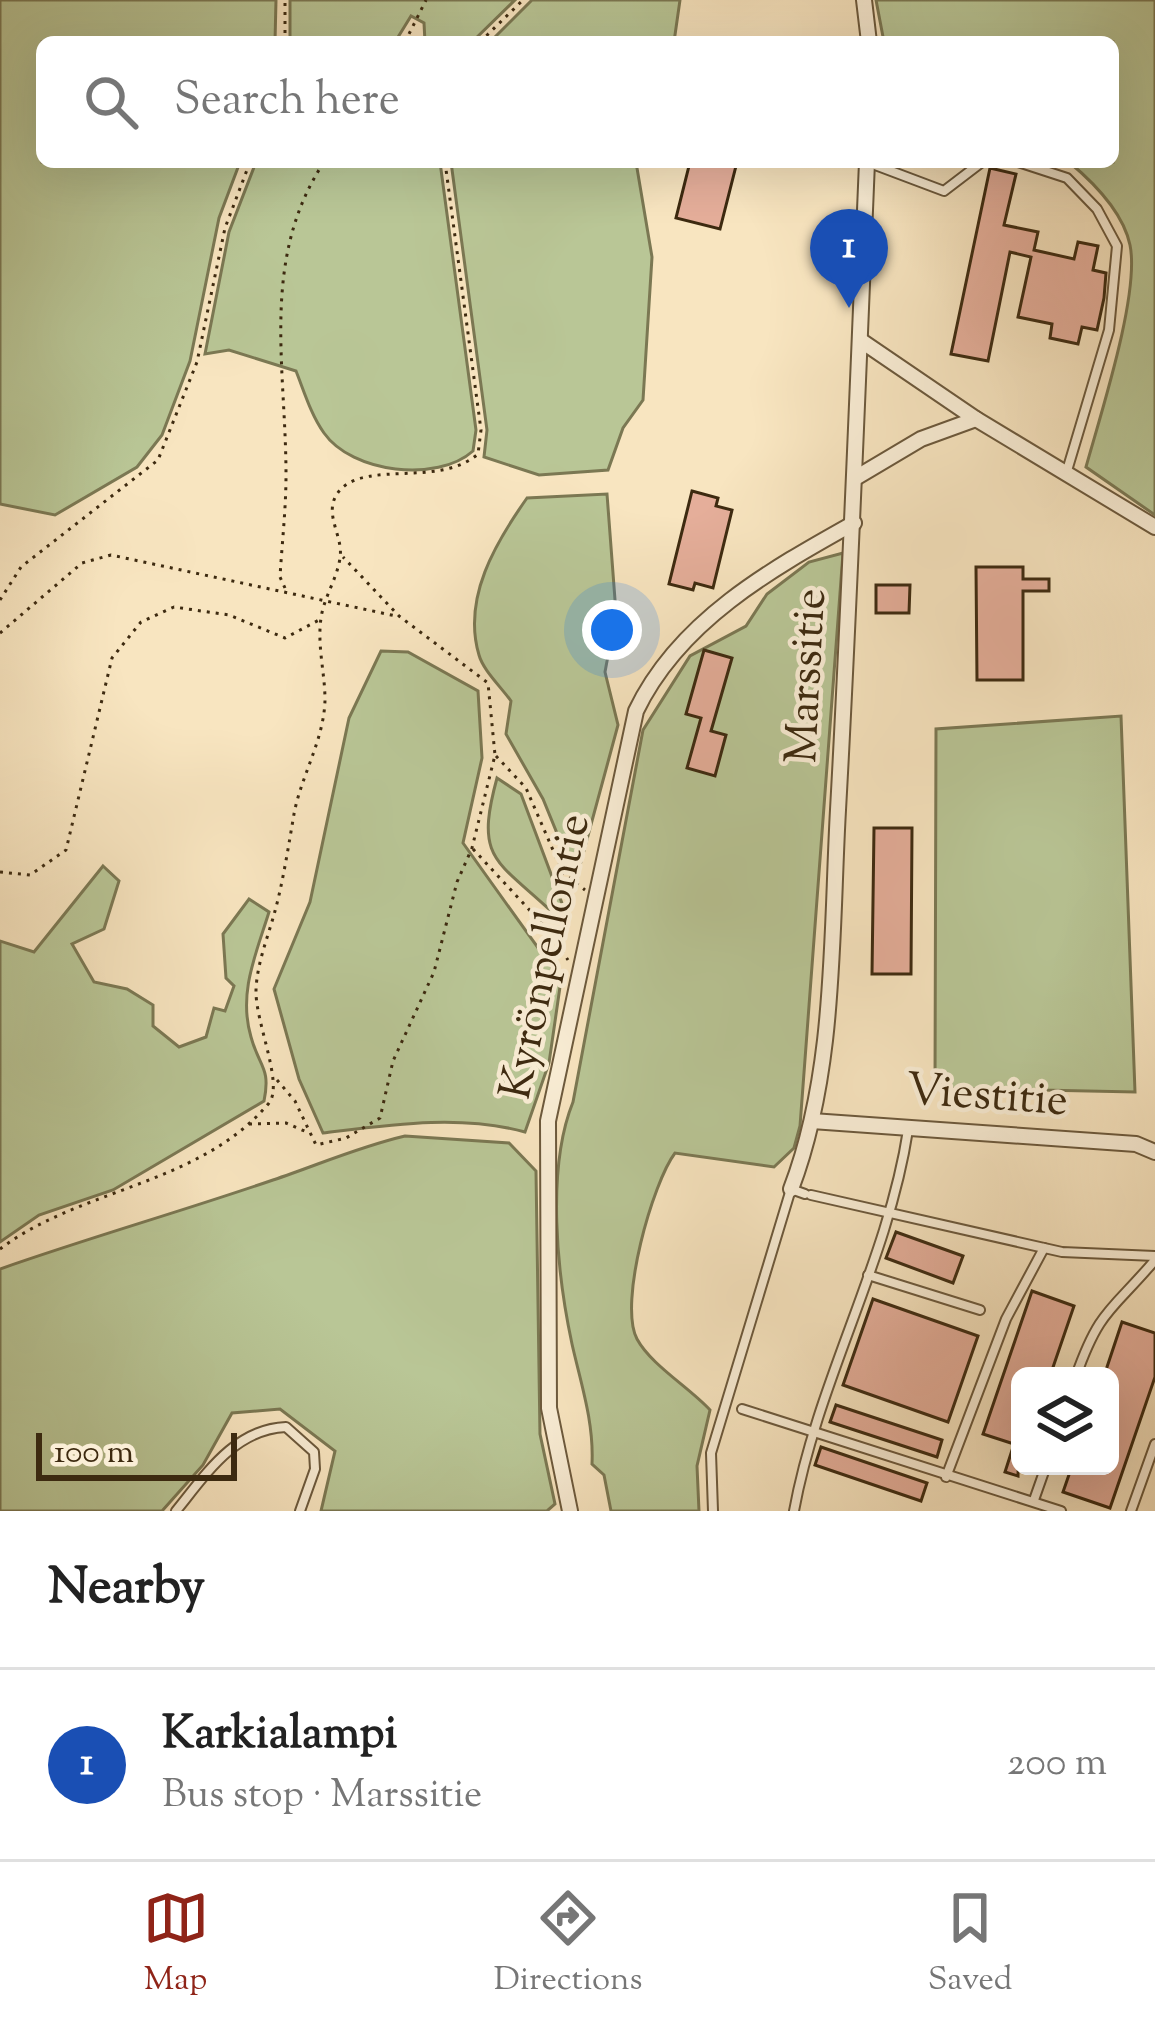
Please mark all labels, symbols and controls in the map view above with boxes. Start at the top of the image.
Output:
search box [36,36,1119,168]
icon: search [78,69,144,135]
text: Search here [174,70,400,135]
pin: 1 [810,209,888,308]
street label: Marssitie [772,587,846,765]
your location [582,600,642,660]
street label: Kyrönpellontie [486,808,610,1106]
street label: Viestitie [904,1060,1070,1136]
map controls [1011,1367,1119,1475]
button: layers [1011,1367,1119,1475]
scale bar [36,1427,237,1480]
text: 100 m [54,1430,134,1478]
text: Nearby [48,1553,205,1626]
text: Karkialampi [162,1704,397,1769]
text: 1 [80,1737,94,1793]
text: 200 m [1007,1737,1107,1793]
text: Bus stop · Marssitie [162,1769,482,1825]
tab: Map [143,1885,209,2005]
tab: Directions [494,1885,643,2005]
tab: Saved [928,1885,1012,2005]

